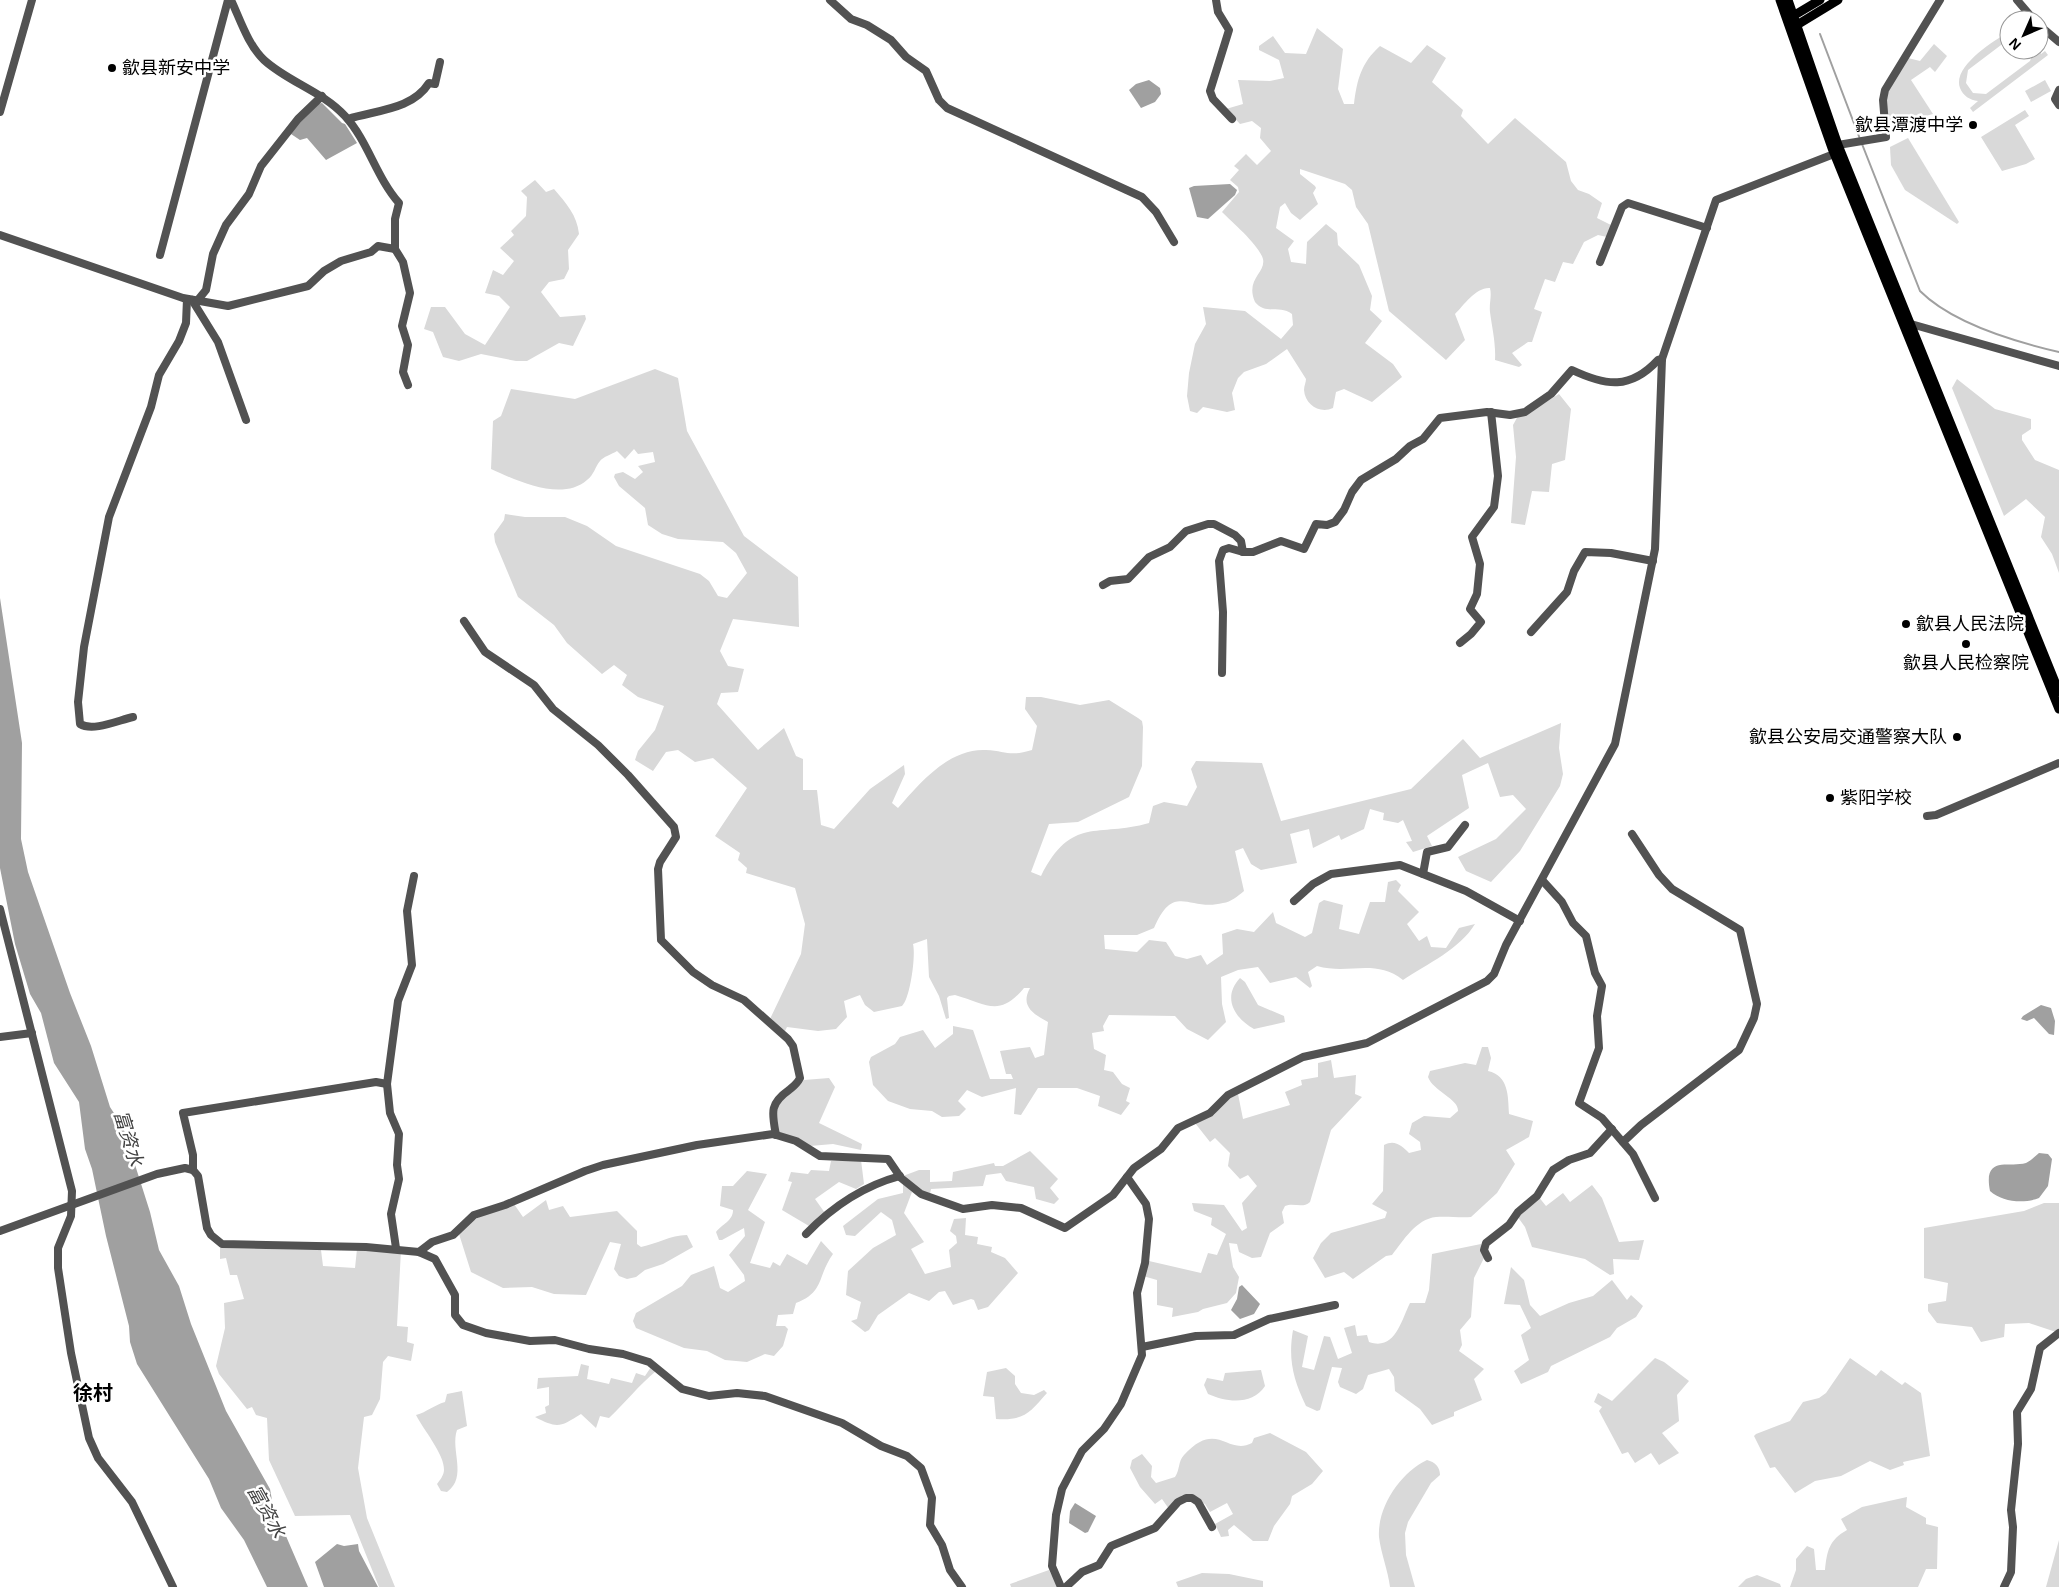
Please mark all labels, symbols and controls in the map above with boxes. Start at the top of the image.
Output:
north arrow [1999,10,2049,60]
text: N [2006,35,2024,53]
place label: 歙县新安中学 [122,58,230,78]
marker: 歙县新安中学 [106,62,118,74]
place label: 歙县潭渡中学 [1855,115,1963,135]
marker: 歙县潭渡中学 [1967,119,1979,131]
place label: 歙县人民法院 [1916,614,2024,634]
marker: 歙县人民法院 [1900,618,1912,630]
marker: 歙县人民检察院 [1960,638,1972,650]
place label: 歙县人民检察院 [1903,653,2029,673]
place label: 歙县公安局交通警察大队 [1749,727,1947,747]
marker: 歙县公安局交通警察大队 [1951,731,1963,743]
place label: 紫阳学校 [1840,788,1912,808]
marker: 紫阳学校 [1824,792,1836,804]
water label: 富资水 [110,1108,147,1169]
district label: 徐村 [73,1382,113,1404]
water label: 富资水 [244,1481,290,1542]

